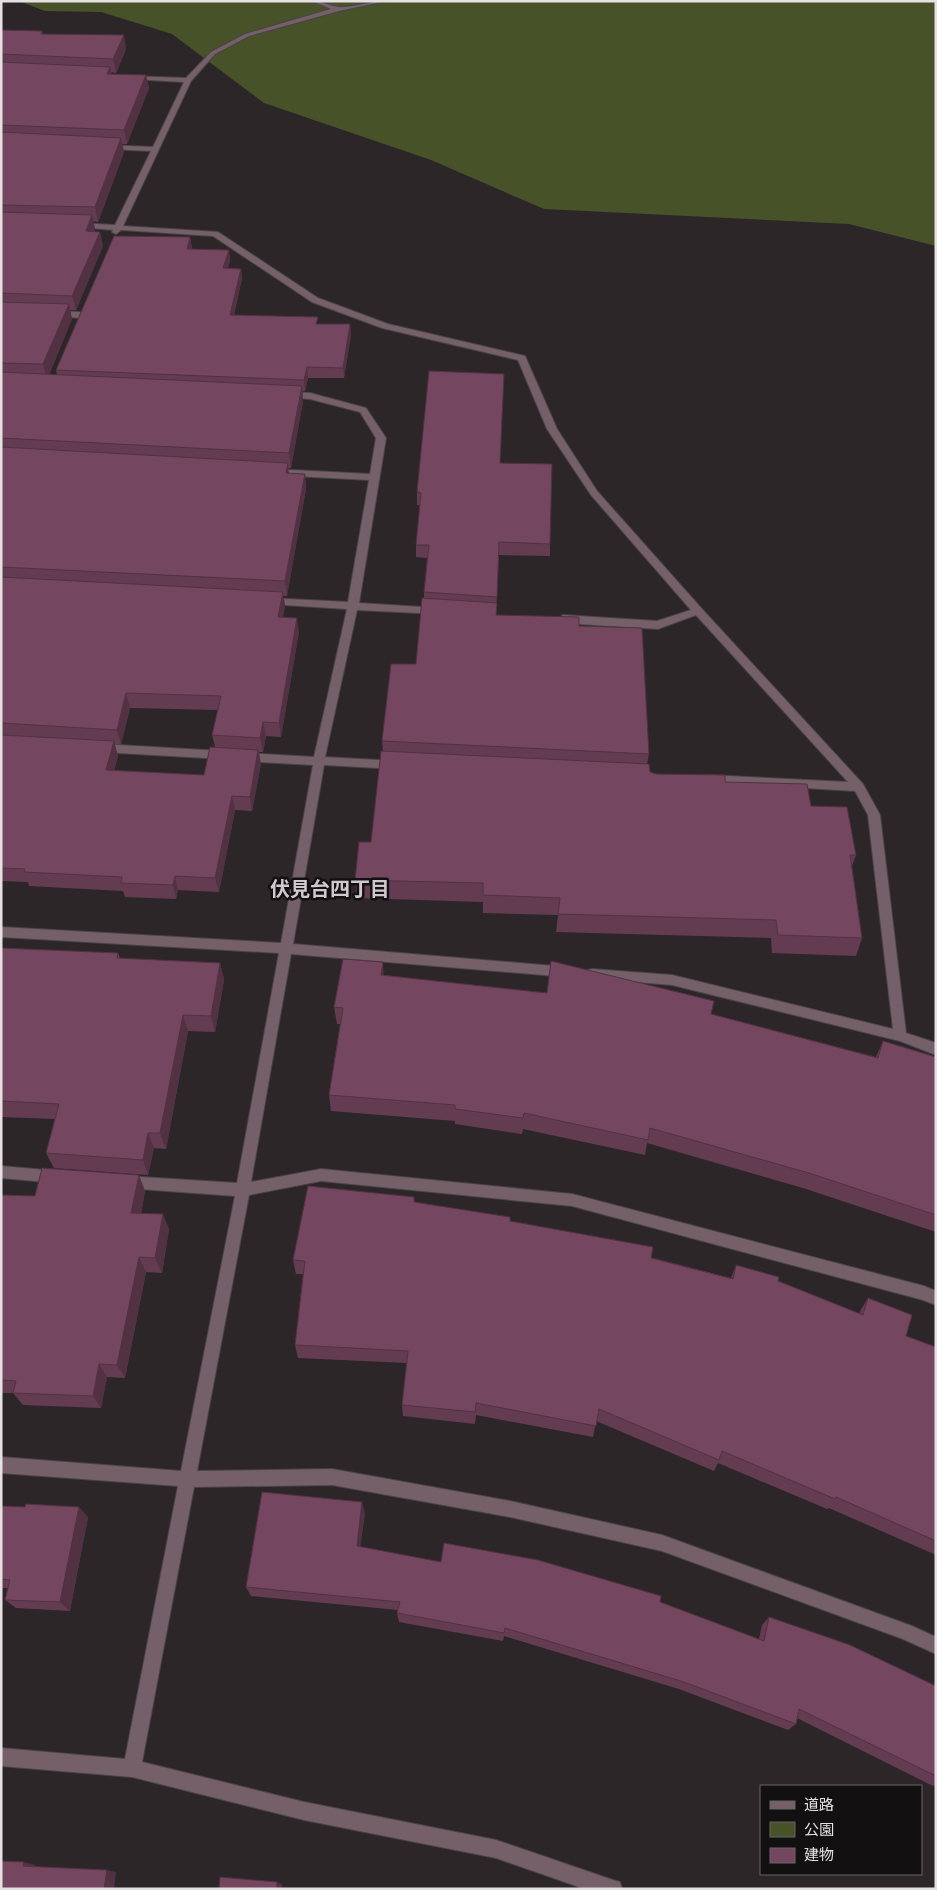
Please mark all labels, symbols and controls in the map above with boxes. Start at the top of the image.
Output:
district label: 伏見台四丁目 [270,876,390,900]
legend [760,1785,922,1875]
text: 道路 [804,1795,834,1813]
text: 公園 [804,1820,834,1838]
text: 建物 [804,1845,834,1863]

